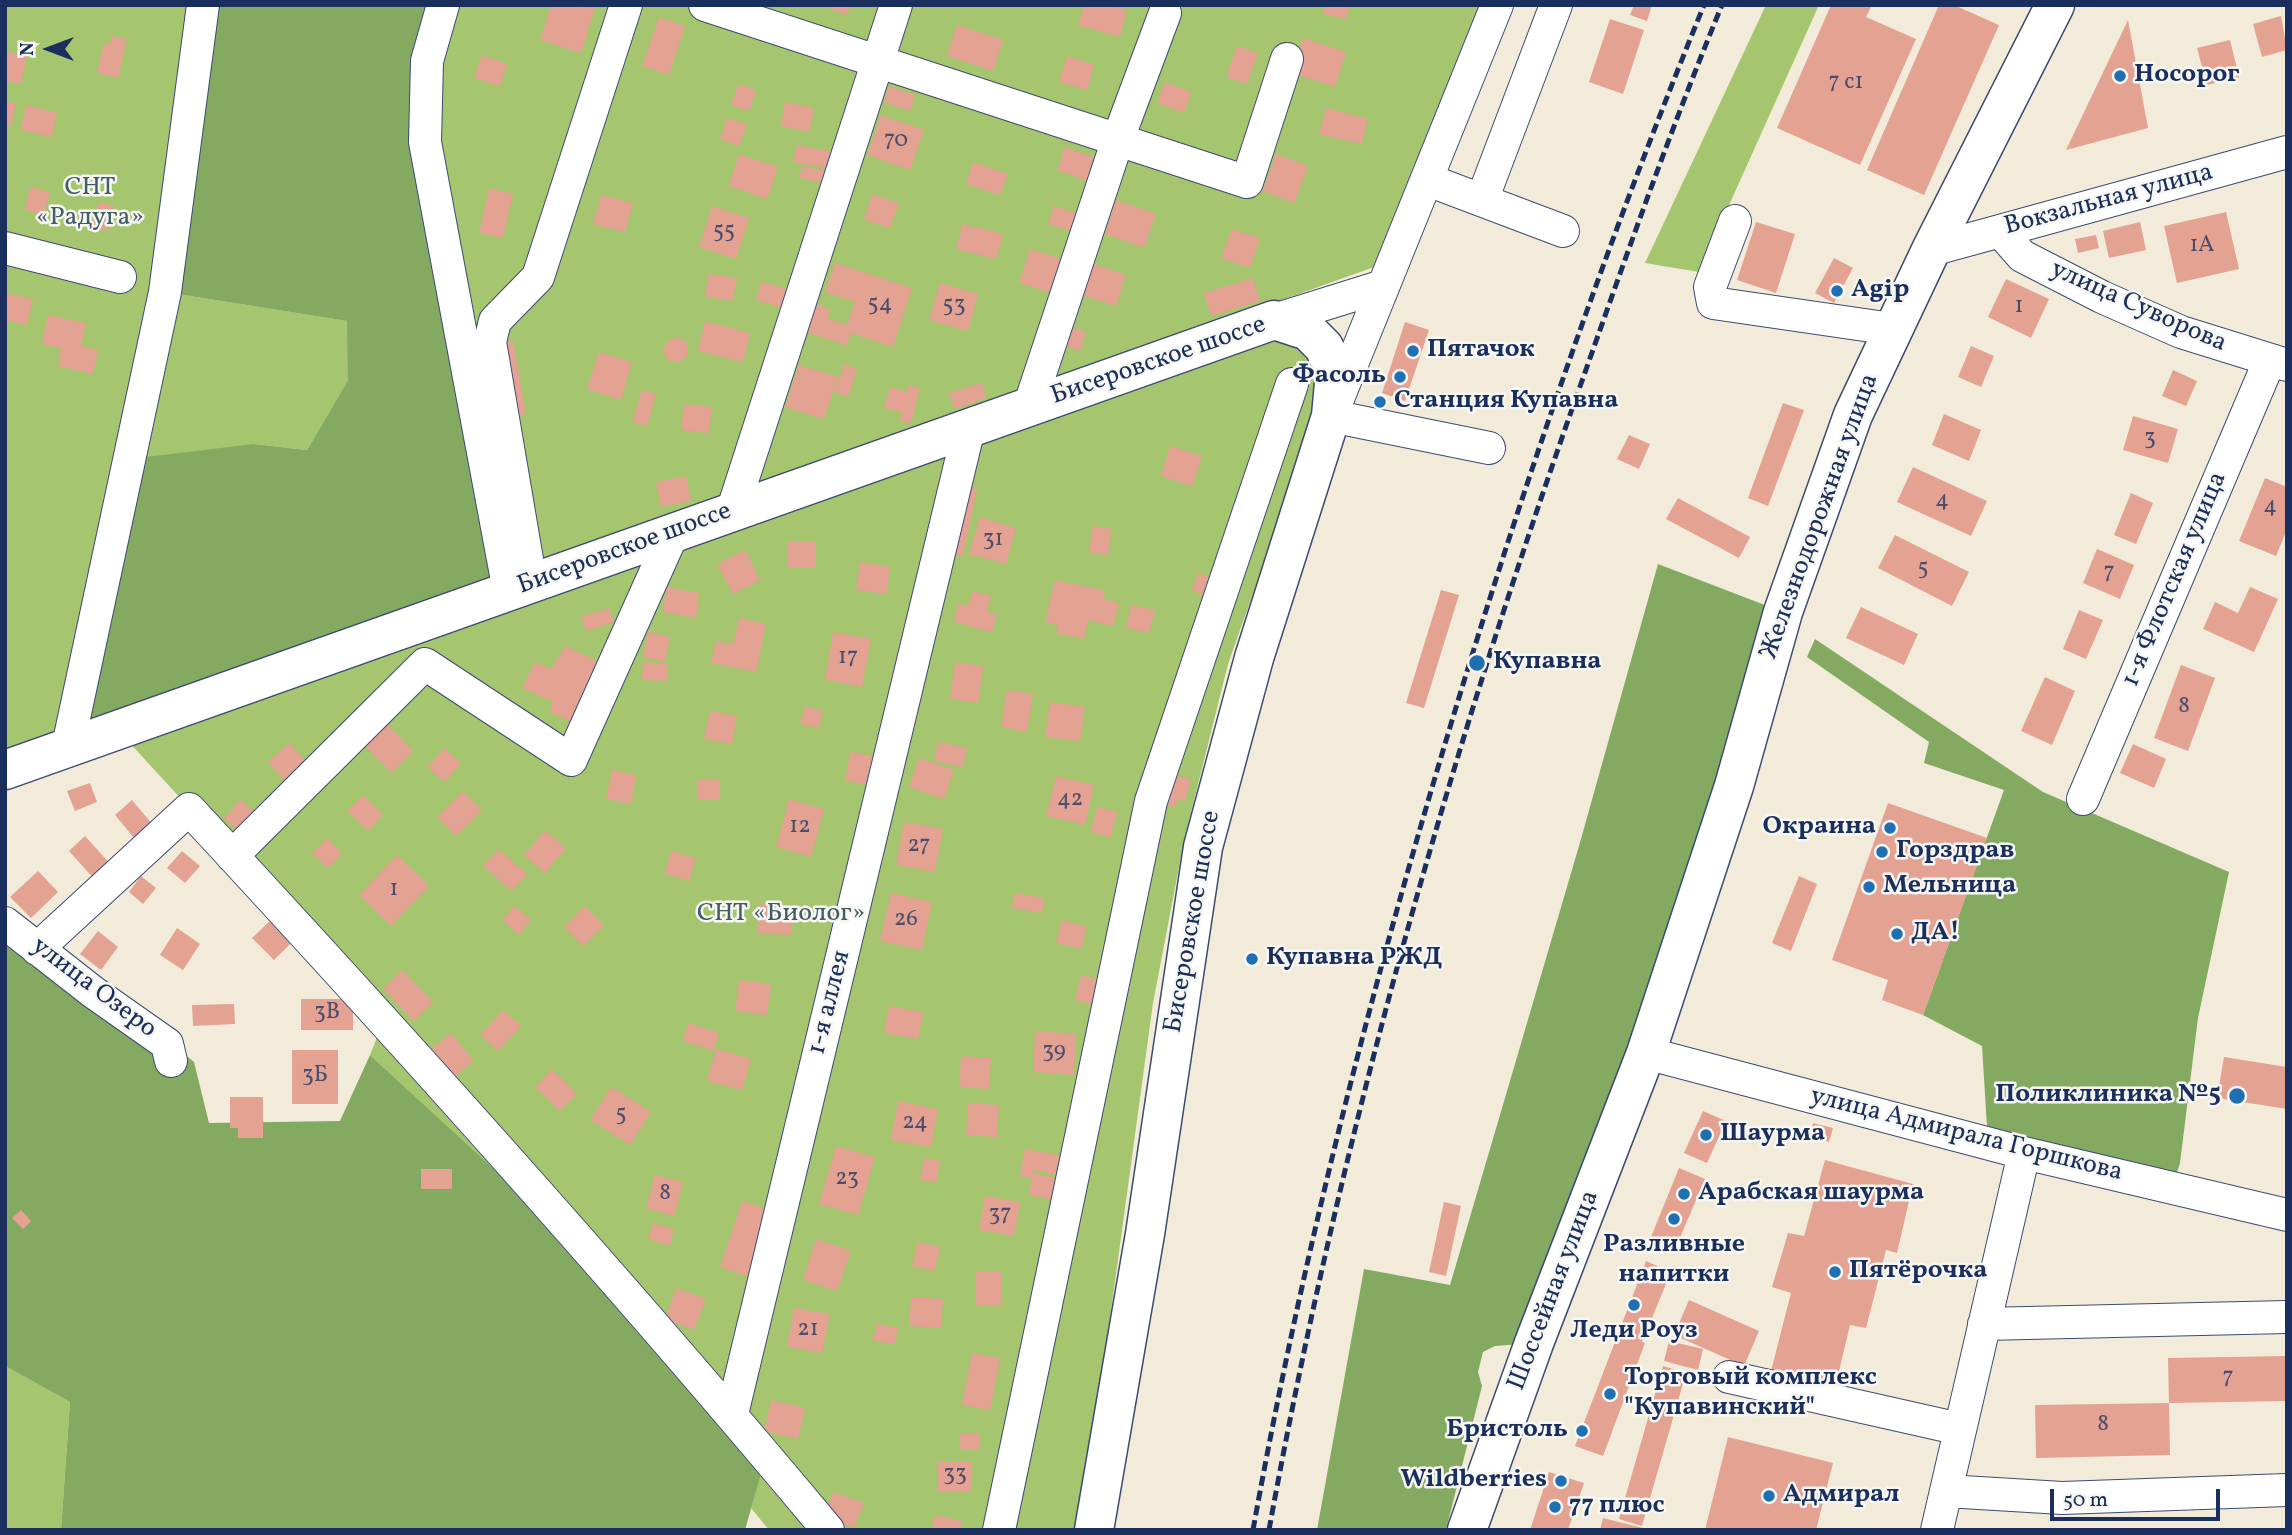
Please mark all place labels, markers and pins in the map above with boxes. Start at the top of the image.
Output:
place label: Носорог [2134,60,2240,92]
marker: Носорог [2112,68,2128,84]
place label: Agip [1851,275,1909,307]
marker: Agip [1829,283,1845,299]
place label: Пятачок [1427,335,1535,367]
marker: Пятачок [1405,343,1421,359]
place label: Фасоль [1292,361,1386,393]
marker: Фасоль [1392,369,1408,385]
place label: Станция Купавна [1394,386,1618,418]
marker: Станция Купавна [1372,394,1388,410]
place label: Купавна [1493,647,1602,679]
marker: Купавна [1467,653,1487,673]
place label: Окраина [1763,812,1876,844]
marker: Окраина [1882,820,1898,836]
place label: Горздрав [1896,836,2014,868]
marker: Горздрав [1874,844,1890,860]
place label: Мельница [1883,871,2016,903]
marker: Мельница [1861,879,1877,895]
place label: ДА! [1911,918,1960,950]
marker: ДА! [1889,926,1905,942]
place label: Купавна РЖД [1266,943,1443,975]
marker: Купавна РЖД [1244,951,1260,967]
place label: Поликлиника №5 [1995,1080,2221,1112]
marker: Поликлиника №5 [2227,1086,2247,1106]
place label: Шаурма [1720,1119,1825,1151]
marker: Шаурма [1698,1127,1714,1143]
place label: Арабская шаурма [1698,1178,1924,1210]
marker: Арабская шаурма [1676,1186,1692,1202]
marker: Разливные напитки [1666,1211,1682,1227]
place label: Разливные напитки [1603,1230,1745,1292]
place label: Пятёрочка [1849,1256,1987,1288]
marker: Пятёрочка [1827,1264,1843,1280]
marker: Леди Роуз [1626,1297,1642,1313]
place label: Леди Роуз [1570,1316,1698,1348]
place label: Торговый комплекс "Купавинский" [1624,1363,1877,1424]
marker: Торговый комплекс "Купавинский" [1602,1386,1618,1402]
place label: Бристоль [1446,1415,1568,1447]
marker: Бристоль [1574,1423,1590,1439]
place label: Wildberries [1400,1465,1547,1497]
marker: Wildberries [1553,1473,1569,1489]
place label: Адмирал [1783,1480,1899,1512]
marker: Адмирал [1761,1488,1777,1504]
place label: 77 плюс [1569,1491,1665,1523]
marker: 77 плюс [1547,1499,1563,1515]

